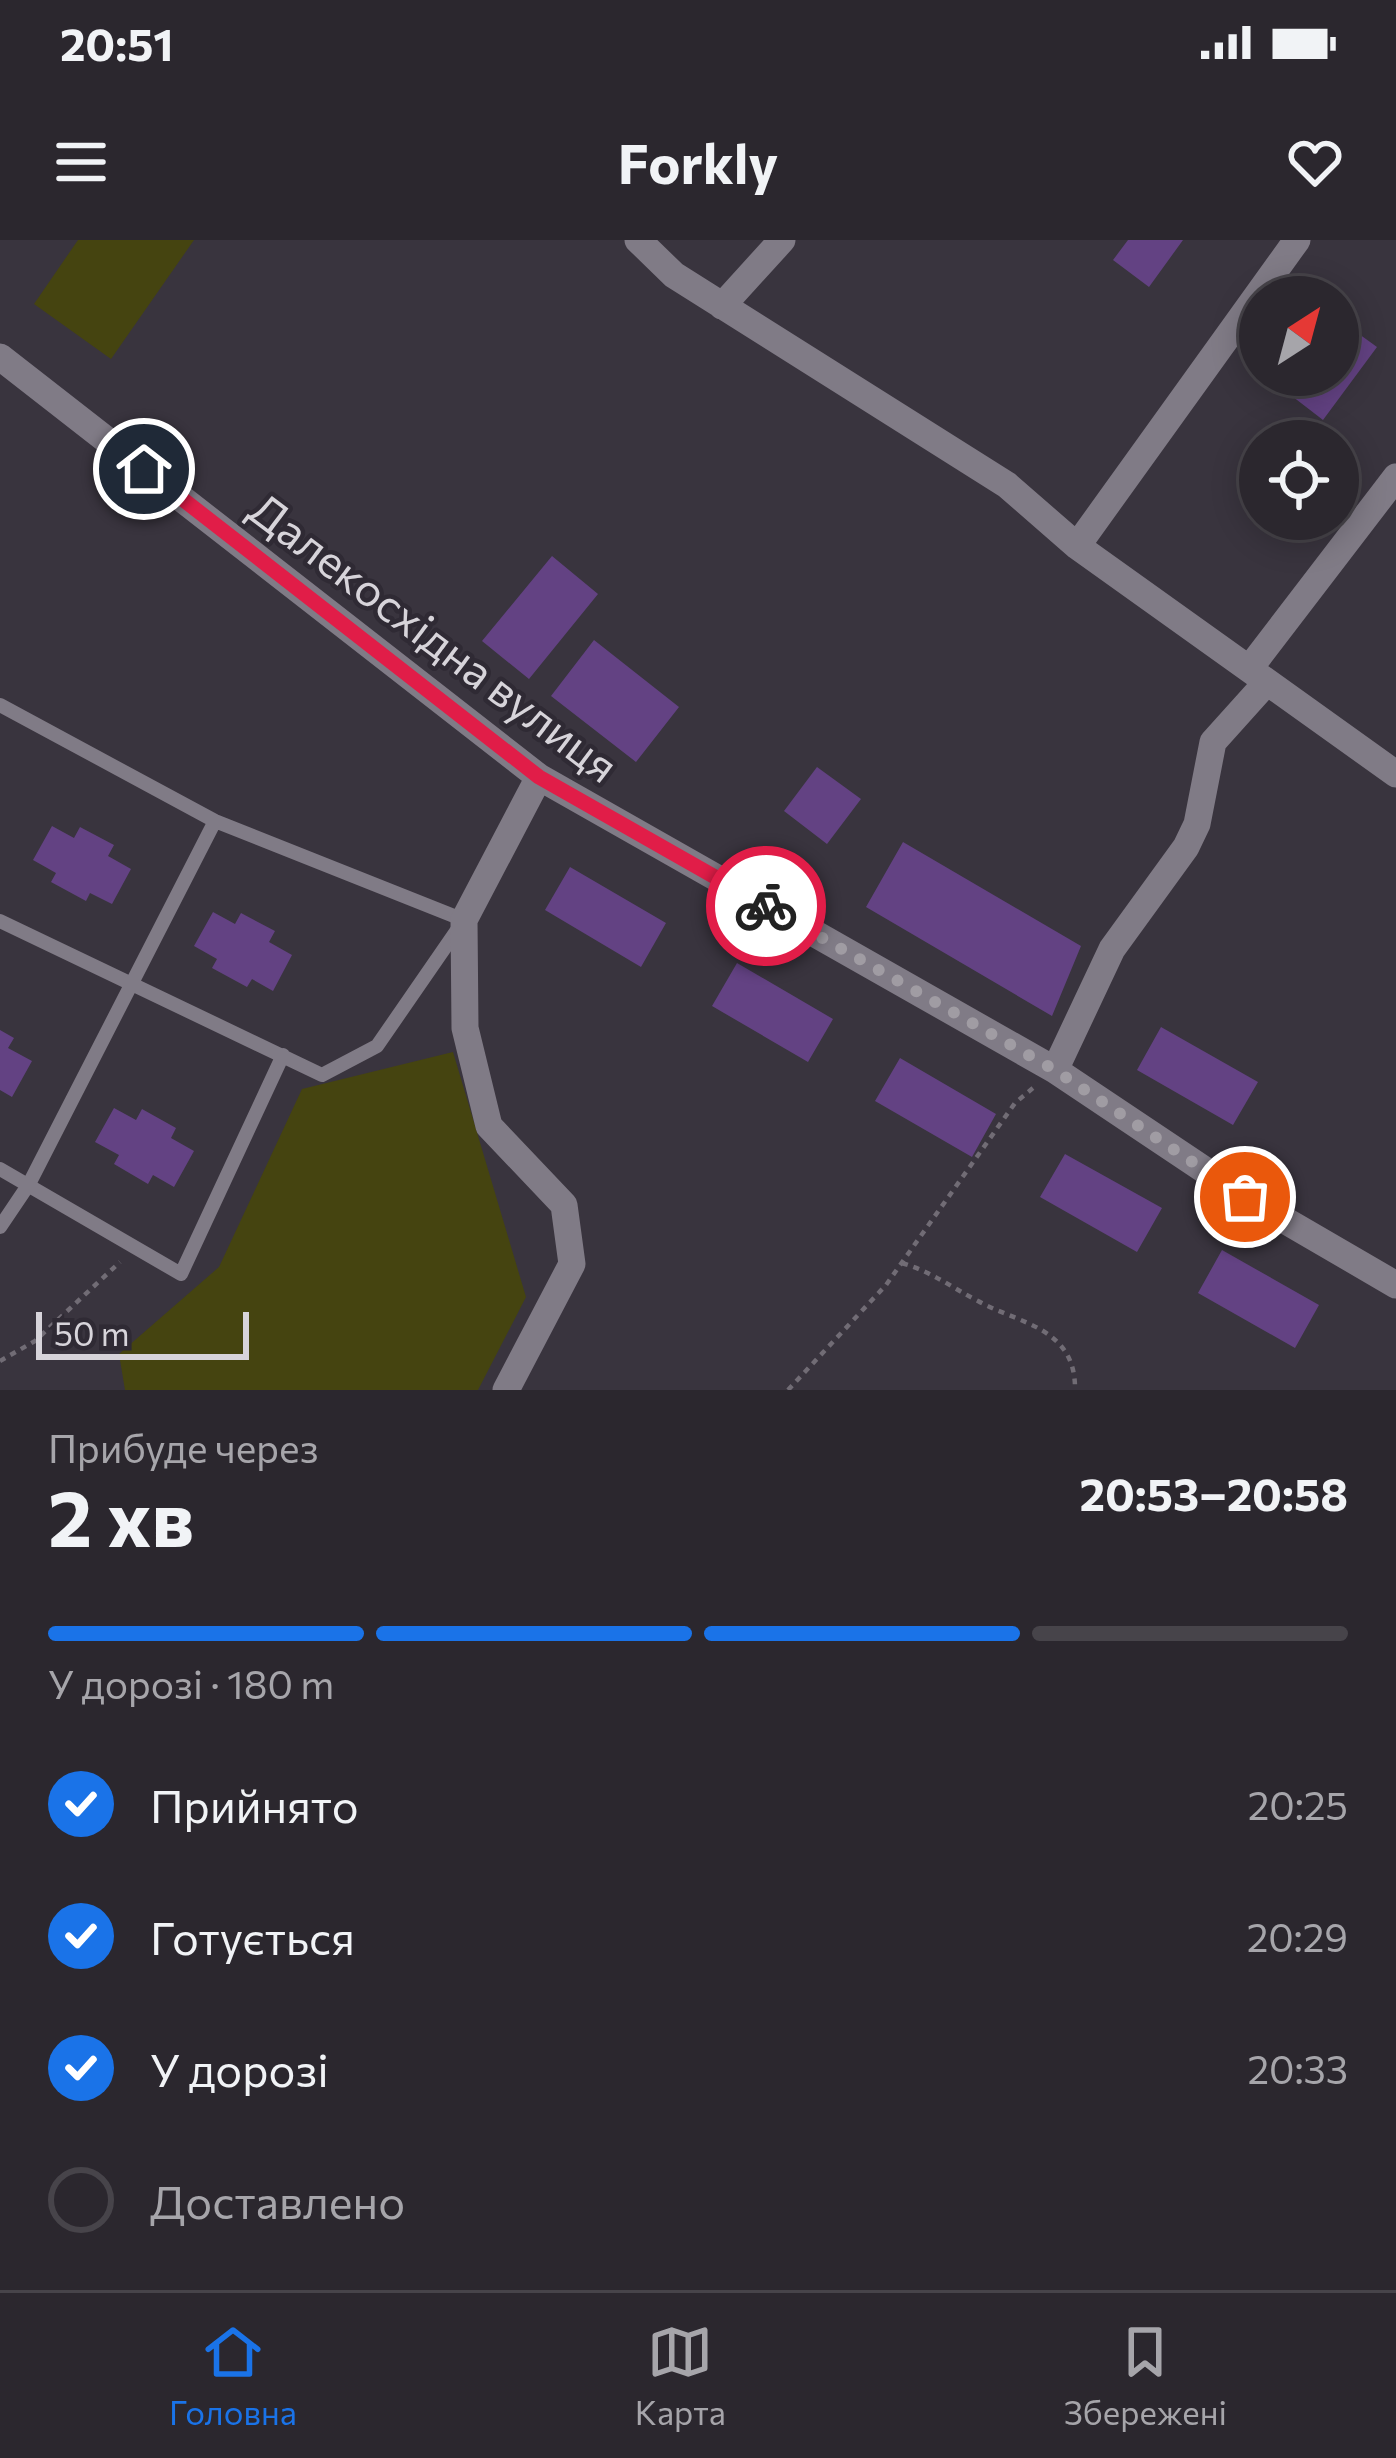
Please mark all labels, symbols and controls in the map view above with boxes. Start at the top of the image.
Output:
text: 20:51 [60,15,174,70]
icon: menu [48,129,114,195]
text: Forkly [618,129,778,195]
icon: heart [1282,129,1348,195]
north arrow [1239,276,1359,396]
map controls [1239,276,1359,540]
pin [93,418,195,520]
button: locate [1239,420,1359,540]
icon: home [111,436,177,502]
street label: Далекосхідна вулиця [240,480,630,792]
courier [706,846,826,966]
icon: bike [733,873,799,939]
pin [1194,1146,1296,1248]
icon: bag [1212,1164,1278,1230]
scale bar [36,1306,249,1359]
text: 50 m [54,1312,130,1353]
text: Прибуде через [48,1423,319,1471]
text: 20:53–20:58 [1080,1465,1348,1520]
text: 2 хв [48,1468,194,1563]
text: У дорозі · 180 m [48,1659,334,1707]
icon: check [48,1771,114,1837]
text: Прийнято [150,1777,359,1832]
text: 20:25 [1248,1780,1348,1828]
icon: check [48,1903,114,1969]
text: Готується [150,1909,355,1964]
text: 20:29 [1247,1912,1348,1960]
icon: check [48,2035,114,2101]
text: У дорозі [150,2041,329,2096]
text: 20:33 [1247,2044,1348,2092]
text: Доставлено [150,2173,405,2228]
tab: Головна [169,2319,297,2432]
tab: Карта [635,2319,726,2432]
tab: Збережені [1064,2319,1227,2432]

